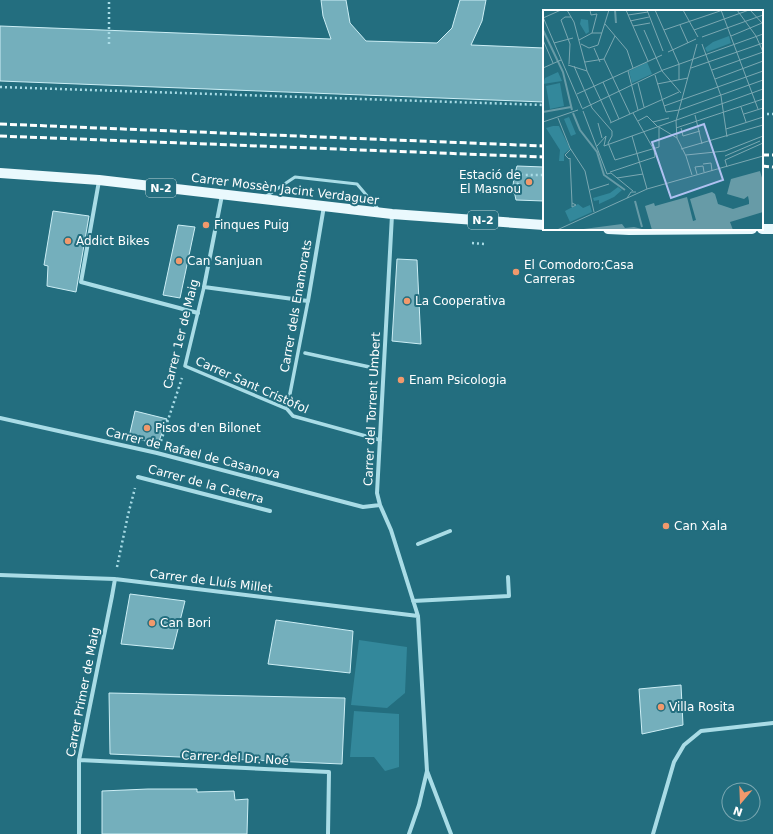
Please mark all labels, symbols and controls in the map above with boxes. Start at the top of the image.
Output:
inset map [543,10,763,230]
place label: Estació de El Masnou [459,168,521,196]
street label: Carrer Mossèn Jacint Verdaguer [190,171,380,207]
marker: Estació de El Masnou [524,177,534,187]
road number: N-2 [146,179,176,197]
road number: N-2 [468,211,498,229]
place label: Finques Puig [214,218,289,232]
marker: Finques Puig [201,220,211,230]
place label: Addict Bikes [76,234,149,248]
marker: Addict Bikes [63,236,73,246]
street label: Carrer dels Enamorats [277,239,315,373]
place label: Can Sanjuan [187,254,263,268]
marker: Can Sanjuan [174,256,184,266]
place label: El Comodoro;Casa Carreras [524,258,634,286]
marker: El Comodoro;Casa Carreras [511,267,521,277]
street label: Carrer 1er de Maig [161,278,201,390]
place label: La Cooperativa [415,294,506,308]
marker: La Cooperativa [402,296,412,306]
street label: Carrer del Torrent Umbert [361,331,383,486]
street label: Carrer Sant Cristòfol [193,354,311,416]
place label: Enam Psicologia [409,373,507,387]
marker: Enam Psicologia [396,375,406,385]
place label: Pisos d'en Bilonet [155,421,261,435]
marker: Pisos d'en Bilonet [142,423,152,433]
street label: Carrer de Rafael de Casanova [104,425,282,481]
street label: Carrer de la Caterra [147,462,265,506]
place label: Can Xala [674,519,727,533]
marker: Can Xala [661,521,671,531]
street label: Carrer de Lluís Millet [149,567,273,596]
place label: Can Bori [160,616,211,630]
marker: Can Bori [147,618,157,628]
street label: Carrer Primer de Maig [64,626,102,758]
place label: Villa Rosita [669,700,735,714]
marker: Villa Rosita [656,702,666,712]
street label: Carrer del Dr. Noé [181,748,289,768]
north arrow [721,782,761,822]
text: N [731,803,744,819]

